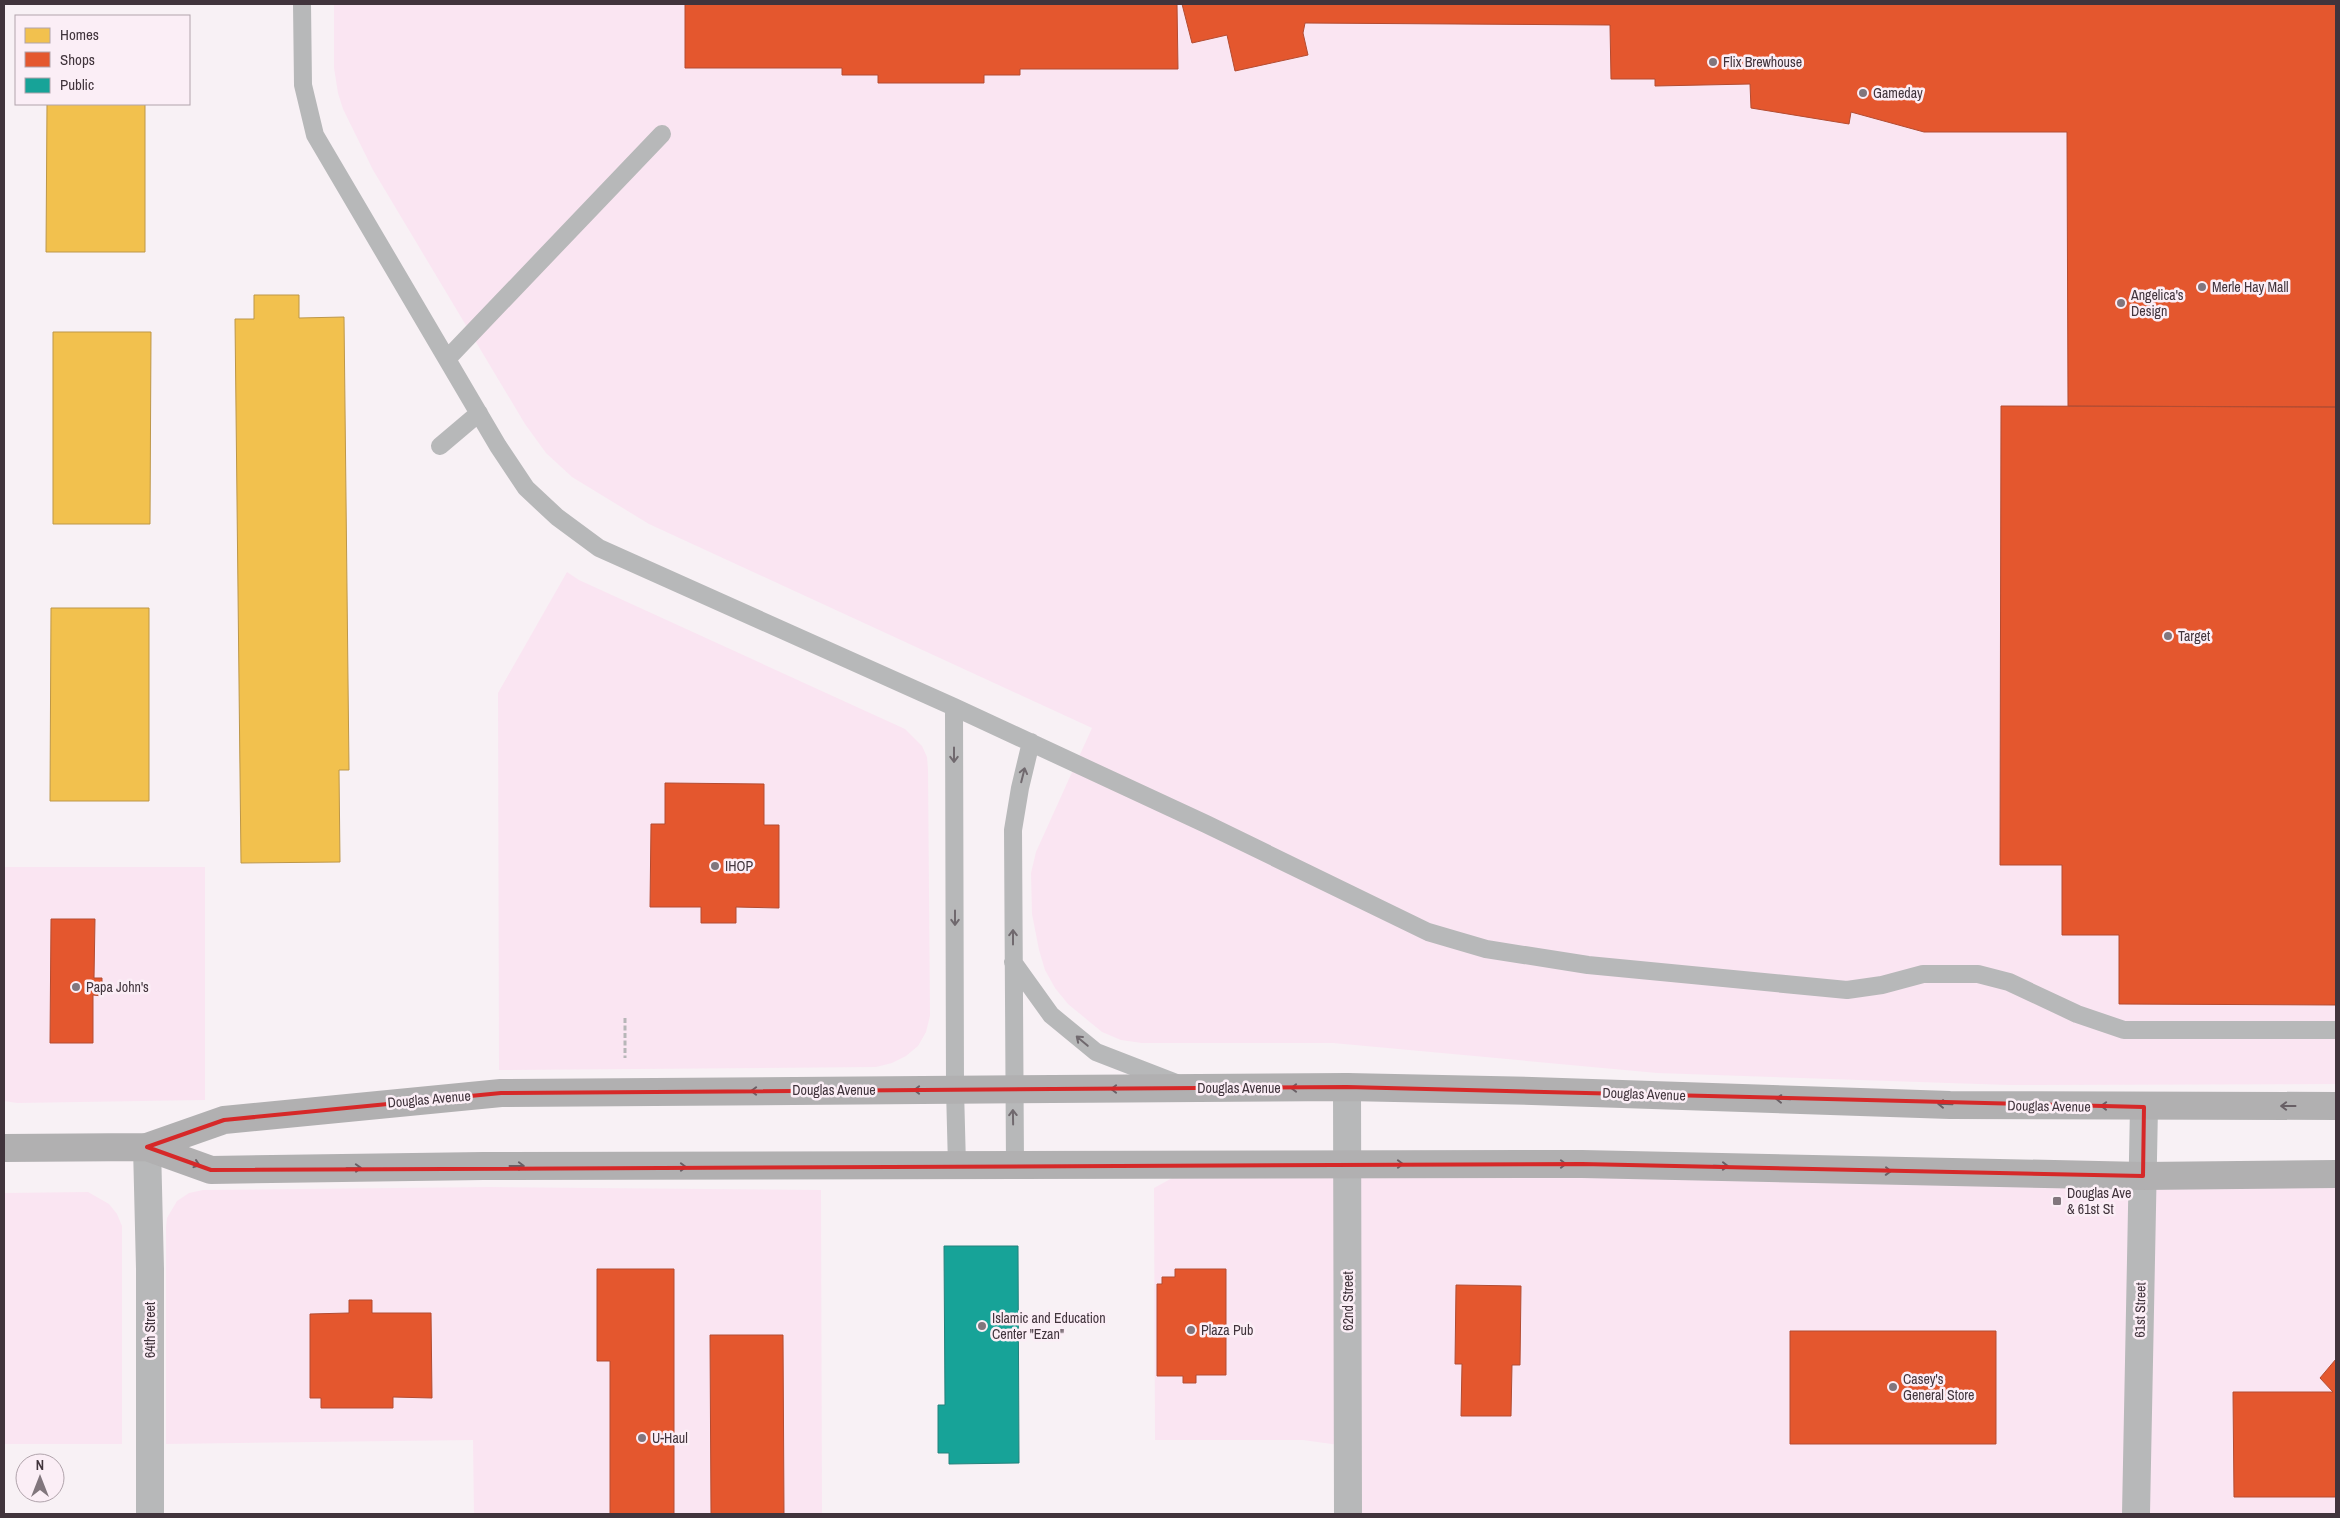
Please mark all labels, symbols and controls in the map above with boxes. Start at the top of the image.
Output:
legend [15,15,190,105]
text: Homes [60,24,99,45]
text: Shops [60,49,95,70]
place label: Flix Brewhouse [1723,53,1802,71]
marker: Flix Brewhouse [1707,56,1719,68]
text: Public [60,74,94,95]
place label: Gameday [1873,84,1923,102]
marker: Gameday [1857,87,1869,99]
place label: Merle Hay Mall [2212,278,2289,296]
marker: Merle Hay Mall [2196,281,2208,293]
place label: Angelica's Design [2130,286,2184,320]
marker: Angelica's Design [2115,297,2127,309]
place label: Target [2178,627,2210,645]
marker: Target [2162,630,2174,642]
one-way arrow [949,747,959,763]
one-way arrow [1018,768,1028,784]
place label: IHOP [725,857,753,875]
marker: IHOP [709,860,721,872]
one-way arrow [950,910,960,926]
one-way arrow [1008,929,1018,946]
place label: Papa John's [86,978,149,996]
marker: Papa John's [70,981,82,993]
one-way arrow [1076,1035,1089,1046]
street label: Douglas Avenue [1197,1079,1281,1097]
street label: Douglas Avenue [792,1081,876,1099]
one-way arrow [1291,1083,1307,1093]
one-way arrow [1111,1084,1127,1094]
street label: Douglas Avenue [1602,1084,1686,1104]
one-way arrow [913,1085,930,1095]
street label: Douglas Avenue [387,1086,471,1112]
one-way arrow [751,1086,767,1096]
one-way arrow [1775,1094,1791,1104]
street label: Douglas Avenue [2007,1096,2091,1116]
one-way arrow [1937,1100,1953,1109]
one-way arrow [2100,1101,2116,1111]
one-way arrow [2280,1101,2296,1111]
one-way arrow [1009,1109,1018,1125]
one-way arrow [185,1159,200,1168]
one-way arrow [1388,1159,1404,1169]
one-way arrow [1550,1159,1567,1169]
one-way arrow [508,1161,524,1171]
one-way arrow [1713,1161,1729,1171]
one-way arrow [670,1162,687,1172]
one-way arrow [346,1163,362,1173]
one-way arrow [1875,1167,1891,1176]
place label: Douglas Ave & 61st St [2067,1184,2131,1218]
marker: Douglas Ave & 61st St [2051,1195,2063,1207]
street label: 62nd Street [1339,1271,1357,1331]
street label: 61st Street [2131,1282,2149,1338]
street label: 64th Street [141,1302,159,1358]
place label: Islamic and Education Center "Ezan" [992,1309,1106,1343]
marker: Islamic and Education Center "Ezan" [976,1320,988,1332]
place label: Plaza Pub [1201,1321,1253,1339]
marker: Plaza Pub [1185,1324,1197,1336]
place label: Casey's General Store [1903,1370,1974,1404]
marker: Casey's General Store [1887,1381,1899,1393]
place label: U-Haul [652,1429,688,1447]
marker: U-Haul [636,1432,648,1444]
north arrow [15,1453,65,1503]
text: N [36,1456,44,1474]

